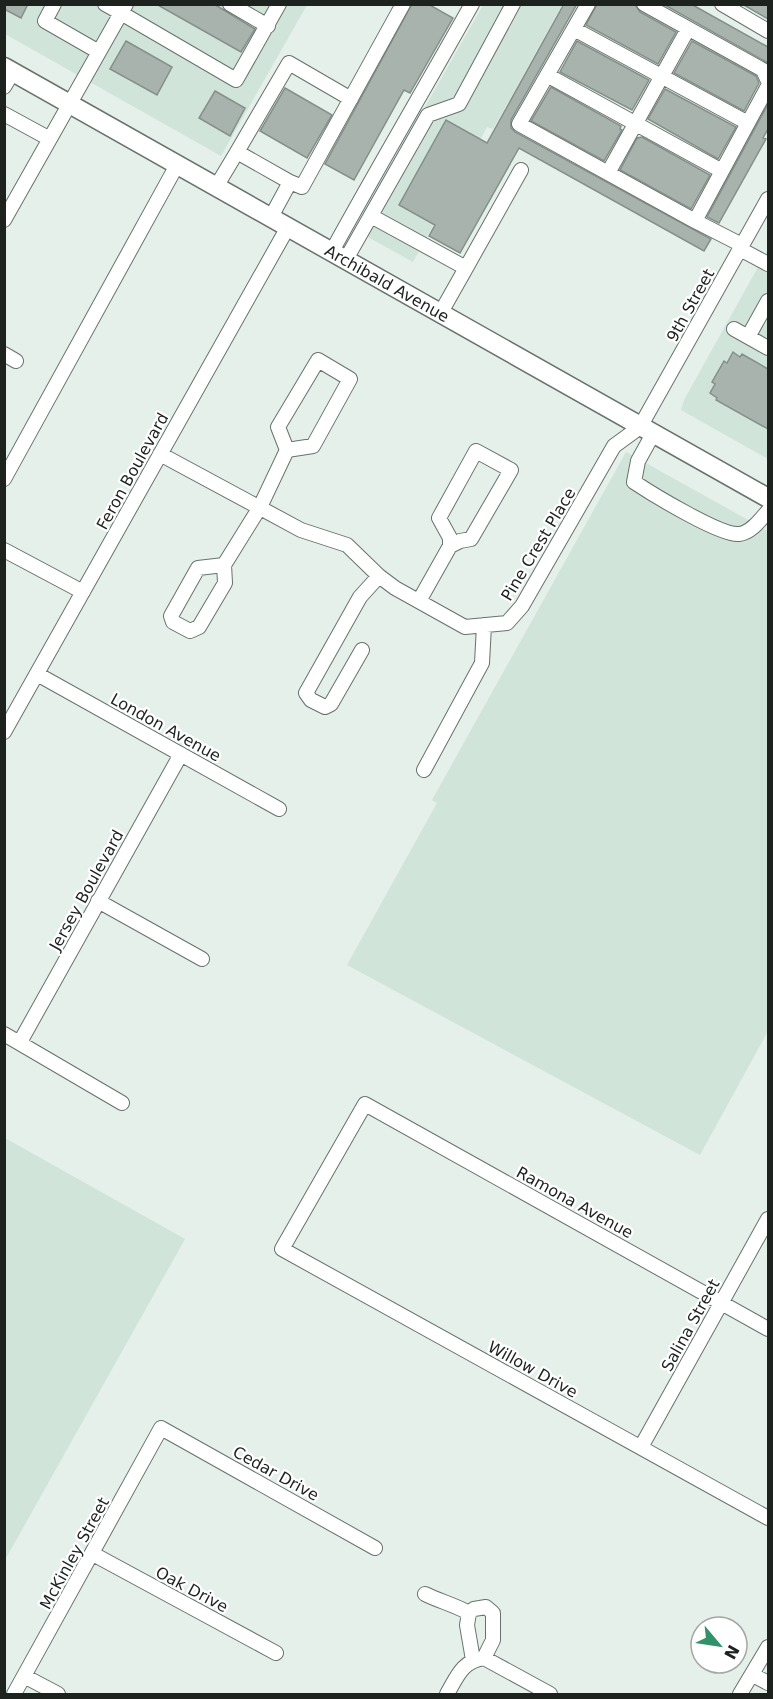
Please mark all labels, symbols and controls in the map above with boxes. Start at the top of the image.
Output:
street label: Archibald Avenue [321,241,452,326]
street label: 9th Street [663,266,718,345]
street label: Feron Boulevard [93,410,172,533]
street label: Pine Crest Place [497,484,580,604]
street label: London Avenue [107,689,224,766]
street label: Jersey Boulevard [45,827,127,955]
street label: Ramona Avenue [513,1163,636,1242]
street label: Salina Street [657,1276,724,1375]
street label: Willow Drive [485,1337,581,1402]
street label: Cedar Drive [229,1442,322,1505]
street label: McKinley Street [36,1494,113,1613]
street label: Oak Drive [152,1562,231,1616]
north arrow [689,1615,749,1675]
text: N [720,1642,743,1662]

